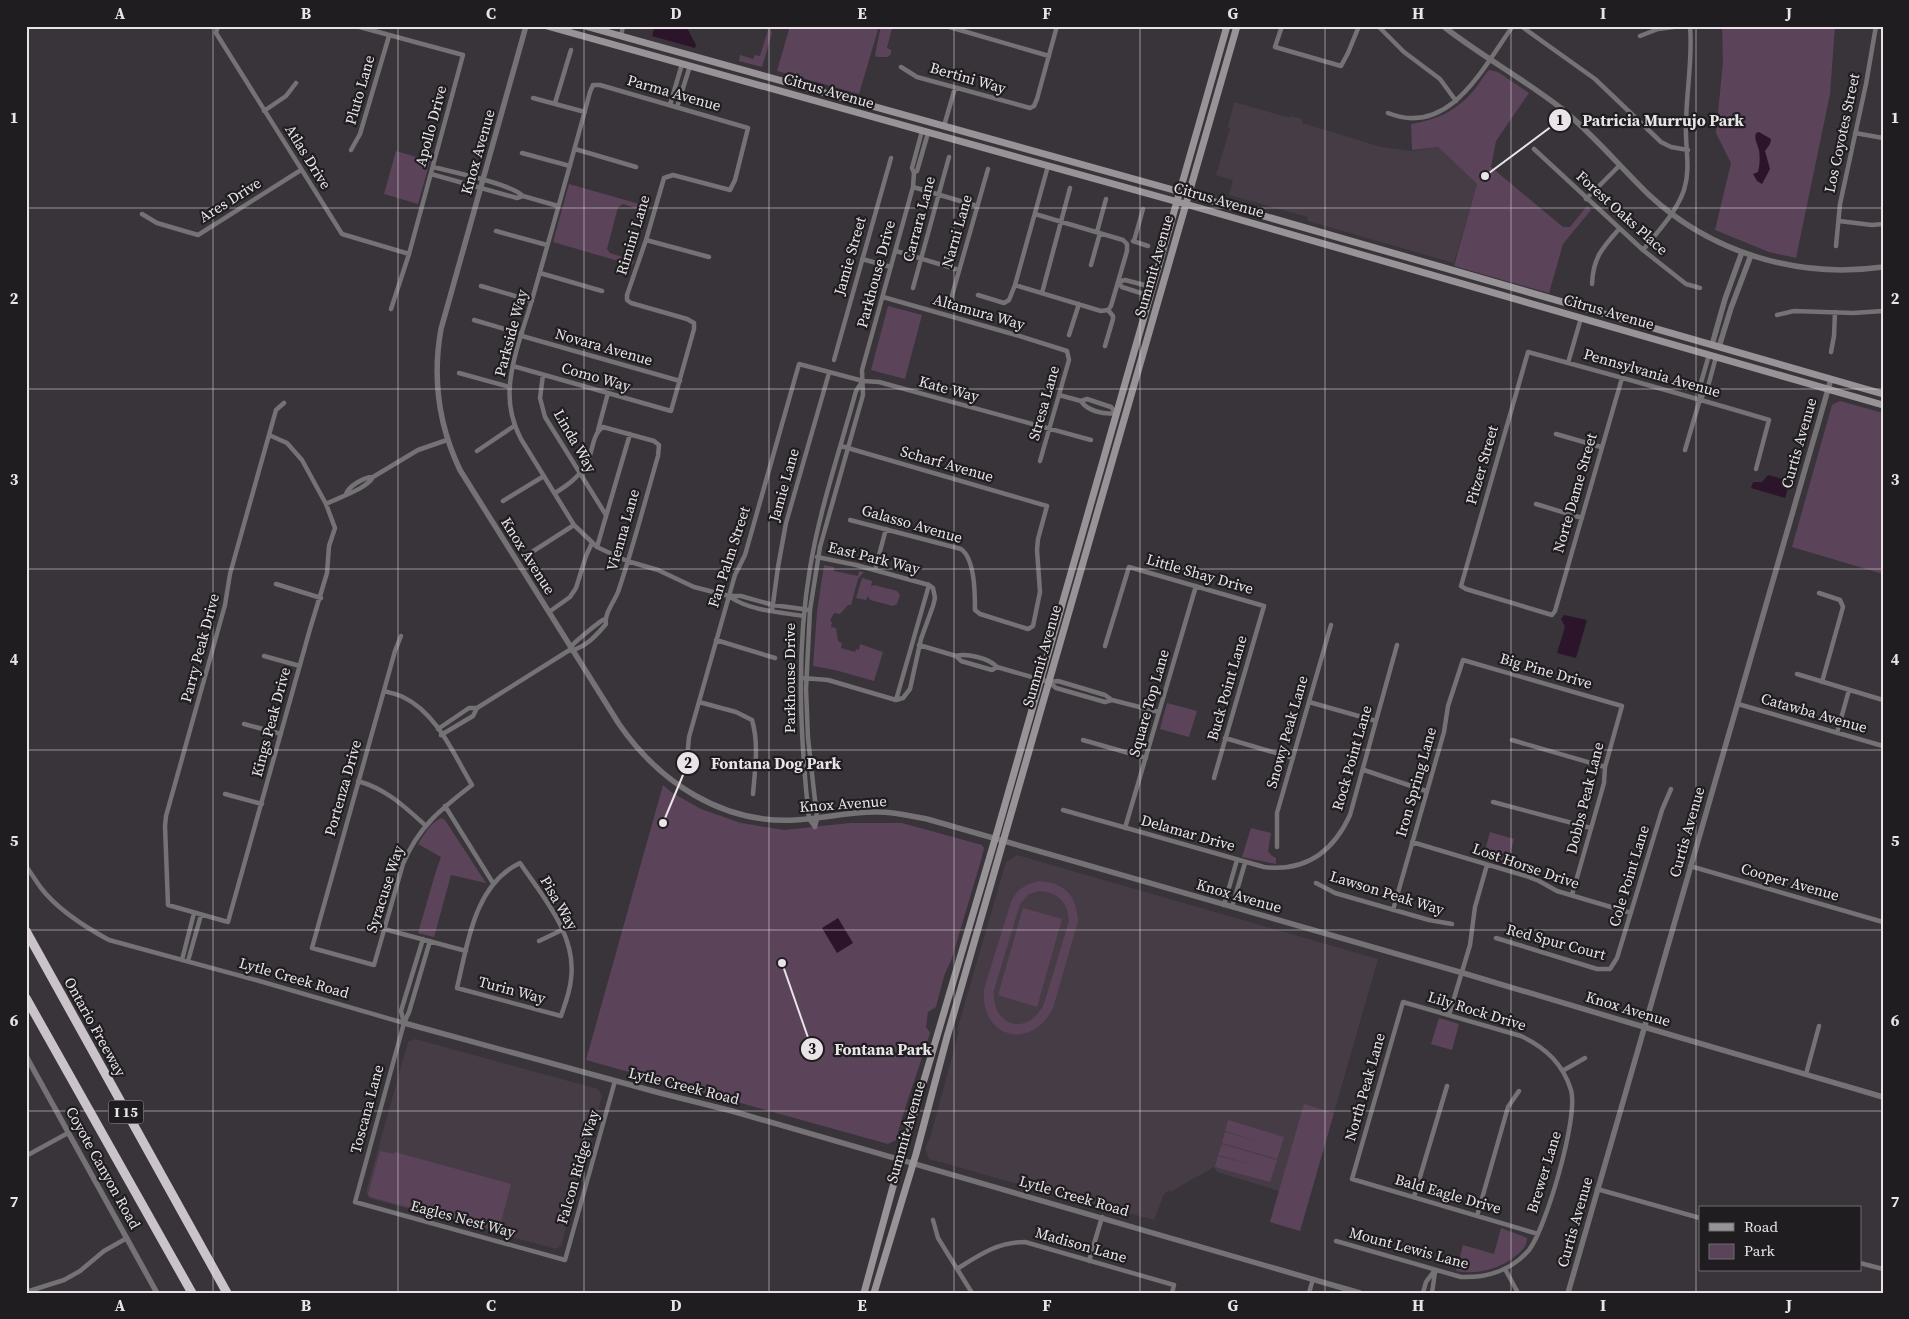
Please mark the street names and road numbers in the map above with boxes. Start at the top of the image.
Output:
street label: Pluto Lane [340,52,380,127]
street label: Bertini Way [928,57,1009,98]
street label: Citrus Avenue [781,68,877,114]
street label: Parma Avenue [625,69,724,116]
street label: Los Coyotes Street [1819,71,1864,195]
street label: Apollo Drive [410,83,452,169]
street label: Knox Avenue [455,107,500,197]
street label: Atlas Drive [280,120,337,193]
street label: Forest Oaks Place [1572,166,1673,260]
street label: Ares Drive [194,172,265,227]
street label: Carrara Lane [897,173,940,264]
street label: Citrus Avenue [1171,177,1267,223]
street label: Rimini Lane [610,192,655,277]
street label: Narni Lane [936,192,977,270]
street label: Summit Avenue [1129,212,1178,319]
street label: Jamie Street [828,214,871,298]
street label: Parkhouse Drive [851,217,900,330]
street label: Parkside Way [489,287,532,379]
street label: Altamura Way [931,288,1028,335]
street label: Citrus Avenue [1561,289,1657,335]
street label: Novara Avenue [553,323,656,371]
street label: Pennsylvania Avenue [1581,343,1723,402]
street label: Como Way [559,357,633,396]
street label: Stresa Lane [1023,363,1064,443]
street label: Kate Way [917,370,982,407]
street label: Curtis Avenue [1776,395,1822,491]
street label: Linda Way [549,405,602,477]
street label: Pitzer Street [1460,423,1503,507]
street label: Norte Dame Street [1547,431,1602,555]
street label: Scharf Avenue [898,440,996,487]
street label: Jamie Lane [763,446,804,525]
street label: Vienna Lane [601,486,644,573]
street label: Galasso Avenue [859,499,965,548]
street label: Fan Palm Street [702,504,755,610]
street label: Knox Avenue [496,513,561,599]
street label: East Park Way [826,536,923,579]
street label: Little Shay Drive [1144,548,1256,599]
street label: Parry Peak Drive [175,591,224,705]
street label: Summit Avenue [1017,602,1066,709]
street label: Parkhouse Drive [779,622,800,733]
street label: Buck Point Lane [1201,633,1252,743]
street label: Square Top Lane [1123,646,1174,759]
street label: Big Pine Drive [1498,647,1595,694]
street label: Kings Peak Drive [246,664,295,779]
street label: Snowy Peak Lane [1260,673,1313,791]
street label: Catawba Avenue [1759,687,1870,738]
street label: Rock Point Lane [1326,702,1377,813]
street label: Iron Spring Lane [1390,724,1441,839]
street label: Portenza Drive [319,737,366,838]
street label: Dobbs Peak Lane [1560,739,1609,856]
street label: Curtis Avenue [1664,784,1710,880]
street label: Knox Avenue [799,790,888,817]
street label: Delamar Drive [1139,809,1238,856]
street label: Cole Point Lane [1603,822,1654,929]
street label: Lost Horse Drive [1470,837,1583,894]
street label: Syracuse Way [361,842,409,935]
street label: Cooper Avenue [1739,857,1842,906]
street label: Lawson Peak Way [1327,865,1447,920]
street label: Pisa Way [536,872,583,934]
street label: Knox Avenue [1194,873,1284,918]
street label: Red Spur Court [1504,918,1608,965]
street label: Lytle Creek Road [237,952,352,1003]
street label: Turin Way [476,970,548,1009]
street label: Ontario Freeway [59,973,132,1081]
street label: Lily Rock Drive [1425,986,1529,1036]
street label: Knox Avenue [1583,986,1673,1031]
street label: North Peak Lane [1339,1030,1390,1143]
street label: Toscana Lane [345,1062,389,1156]
street label: Lytle Creek Road [627,1062,742,1110]
street label: Summit Avenue [881,1078,930,1185]
road number: I 15 [108,1100,144,1124]
street label: Coyote Canyon Road [61,1103,146,1233]
street label: Falcon Ridge Way [551,1107,604,1226]
street label: Brewer Lane [1521,1128,1566,1216]
street label: Bald Eagle Drive [1393,1168,1504,1219]
street label: Lytle Creek Road [1017,1170,1132,1221]
street label: Curtis Avenue [1552,1174,1598,1270]
street label: Eagles Nest Way [408,1194,518,1243]
street label: Madison Lane [1033,1221,1130,1268]
street label: Mount Lewis Lane [1347,1221,1472,1274]

